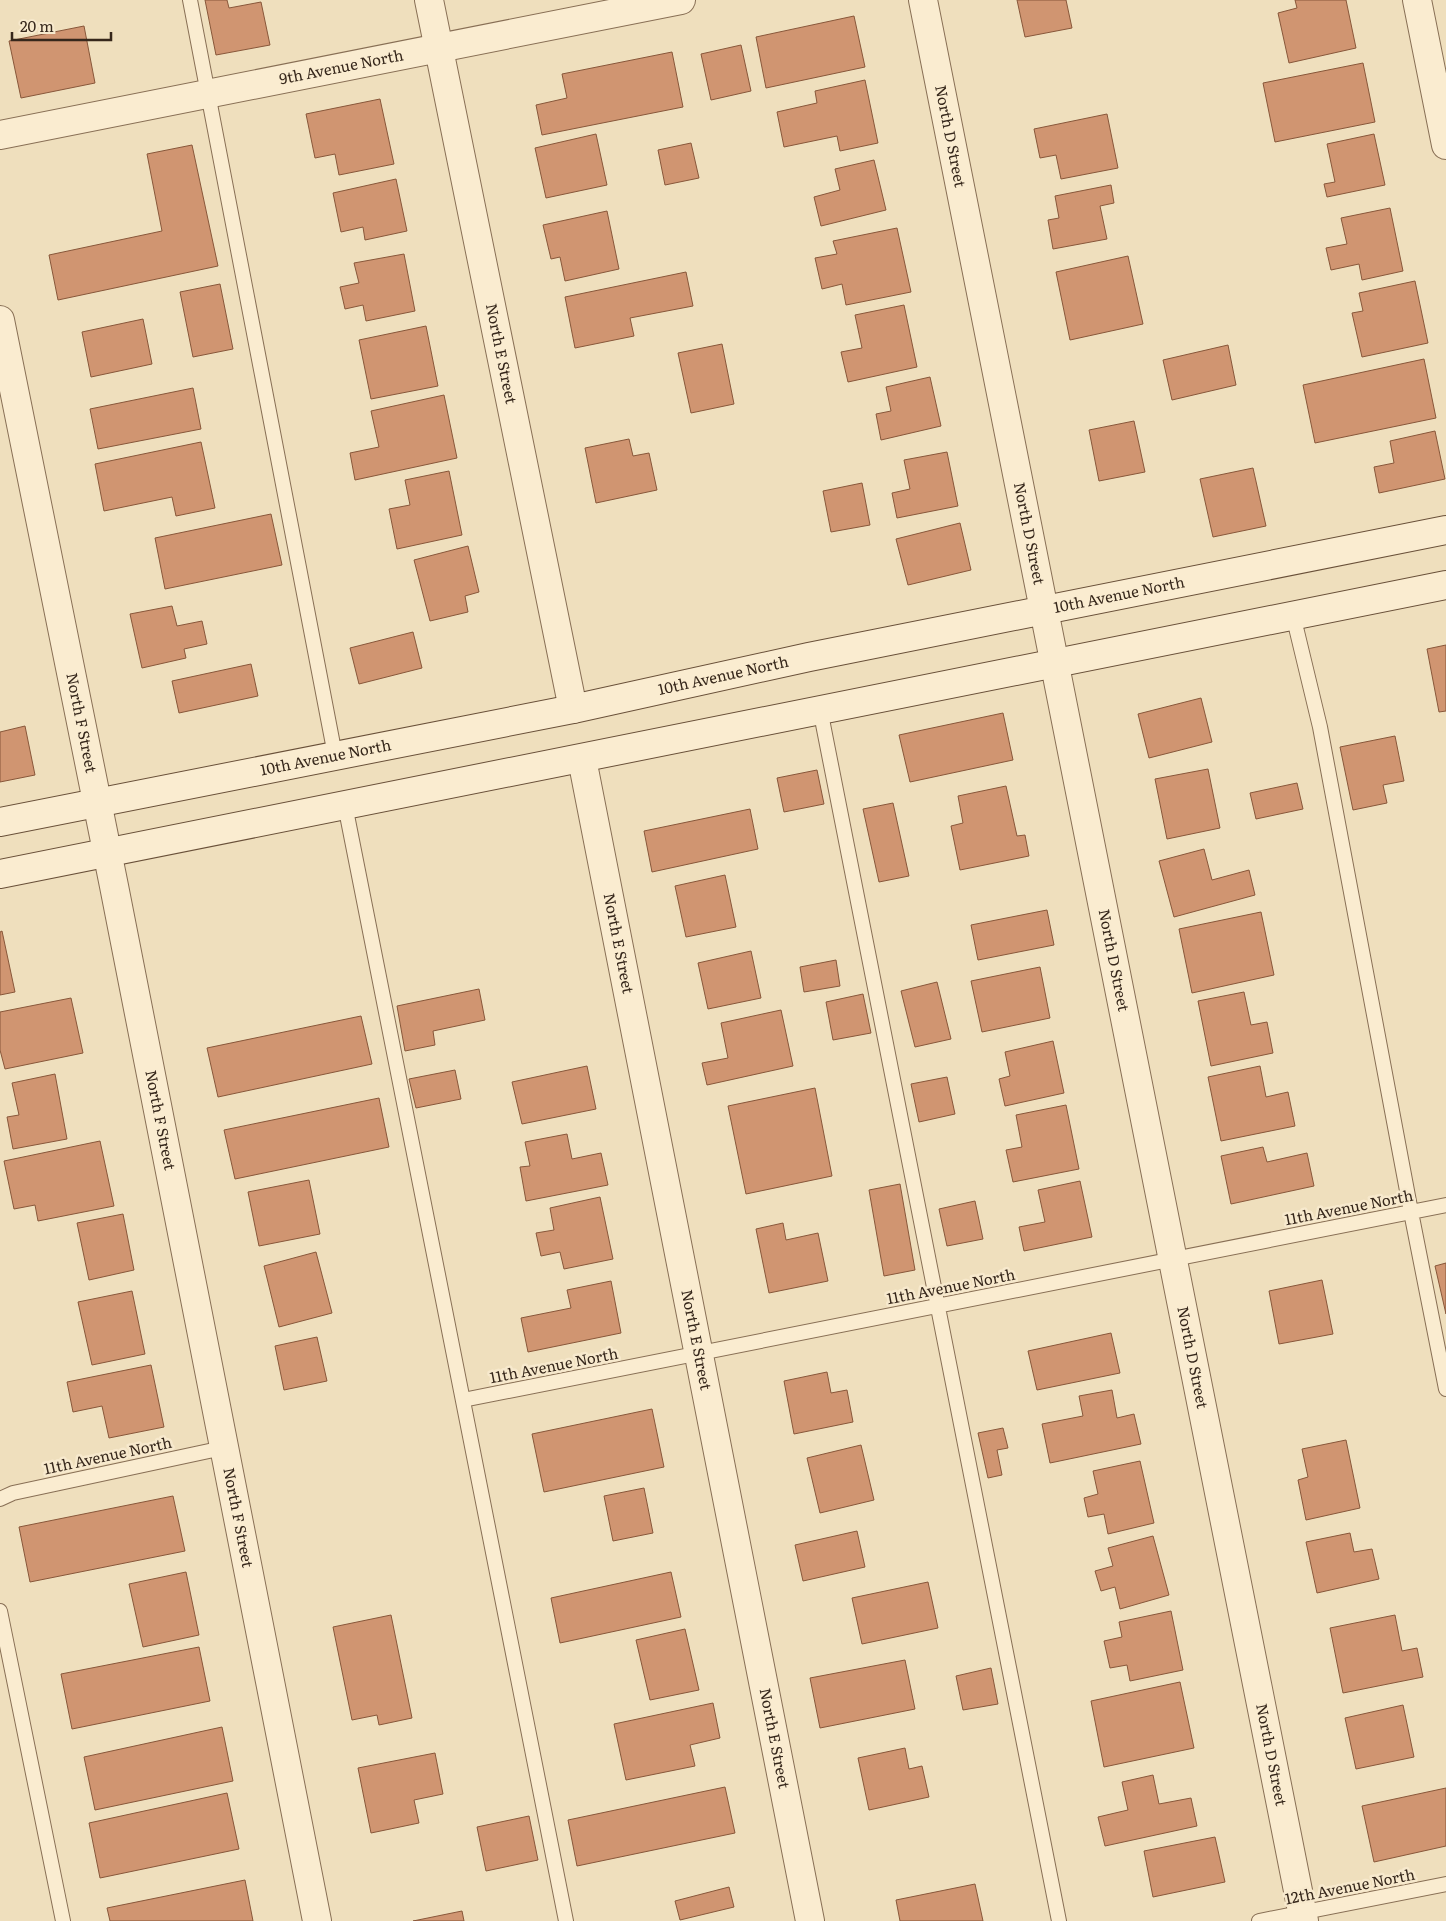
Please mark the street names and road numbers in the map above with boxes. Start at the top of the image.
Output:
street label: 9th Avenue North [277,42,405,89]
street label: North D Street [930,83,973,189]
street label: North E Street [481,301,524,406]
street label: North D Street [1009,480,1052,587]
street label: 10th Avenue North [1051,569,1186,618]
street label: 10th Avenue North [656,649,791,700]
street label: North F Street [61,670,104,775]
street label: 10th Avenue North [258,732,393,780]
street label: North E Street [599,891,641,995]
street label: North D Street [1094,907,1136,1013]
street label: North F Street [140,1068,182,1172]
street label: 11th Avenue North [1283,1183,1415,1230]
street label: 11th Avenue North [885,1262,1017,1309]
street label: North E Street [676,1287,719,1392]
street label: North D Street [1172,1304,1215,1411]
street label: 11th Avenue North [488,1341,620,1388]
street label: 11th Avenue North [42,1430,174,1479]
street label: North F Street [218,1465,260,1569]
street label: North E Street [755,1686,797,1790]
street label: North D Street [1251,1701,1294,1808]
street label: 12th Avenue North [1283,1862,1417,1909]

